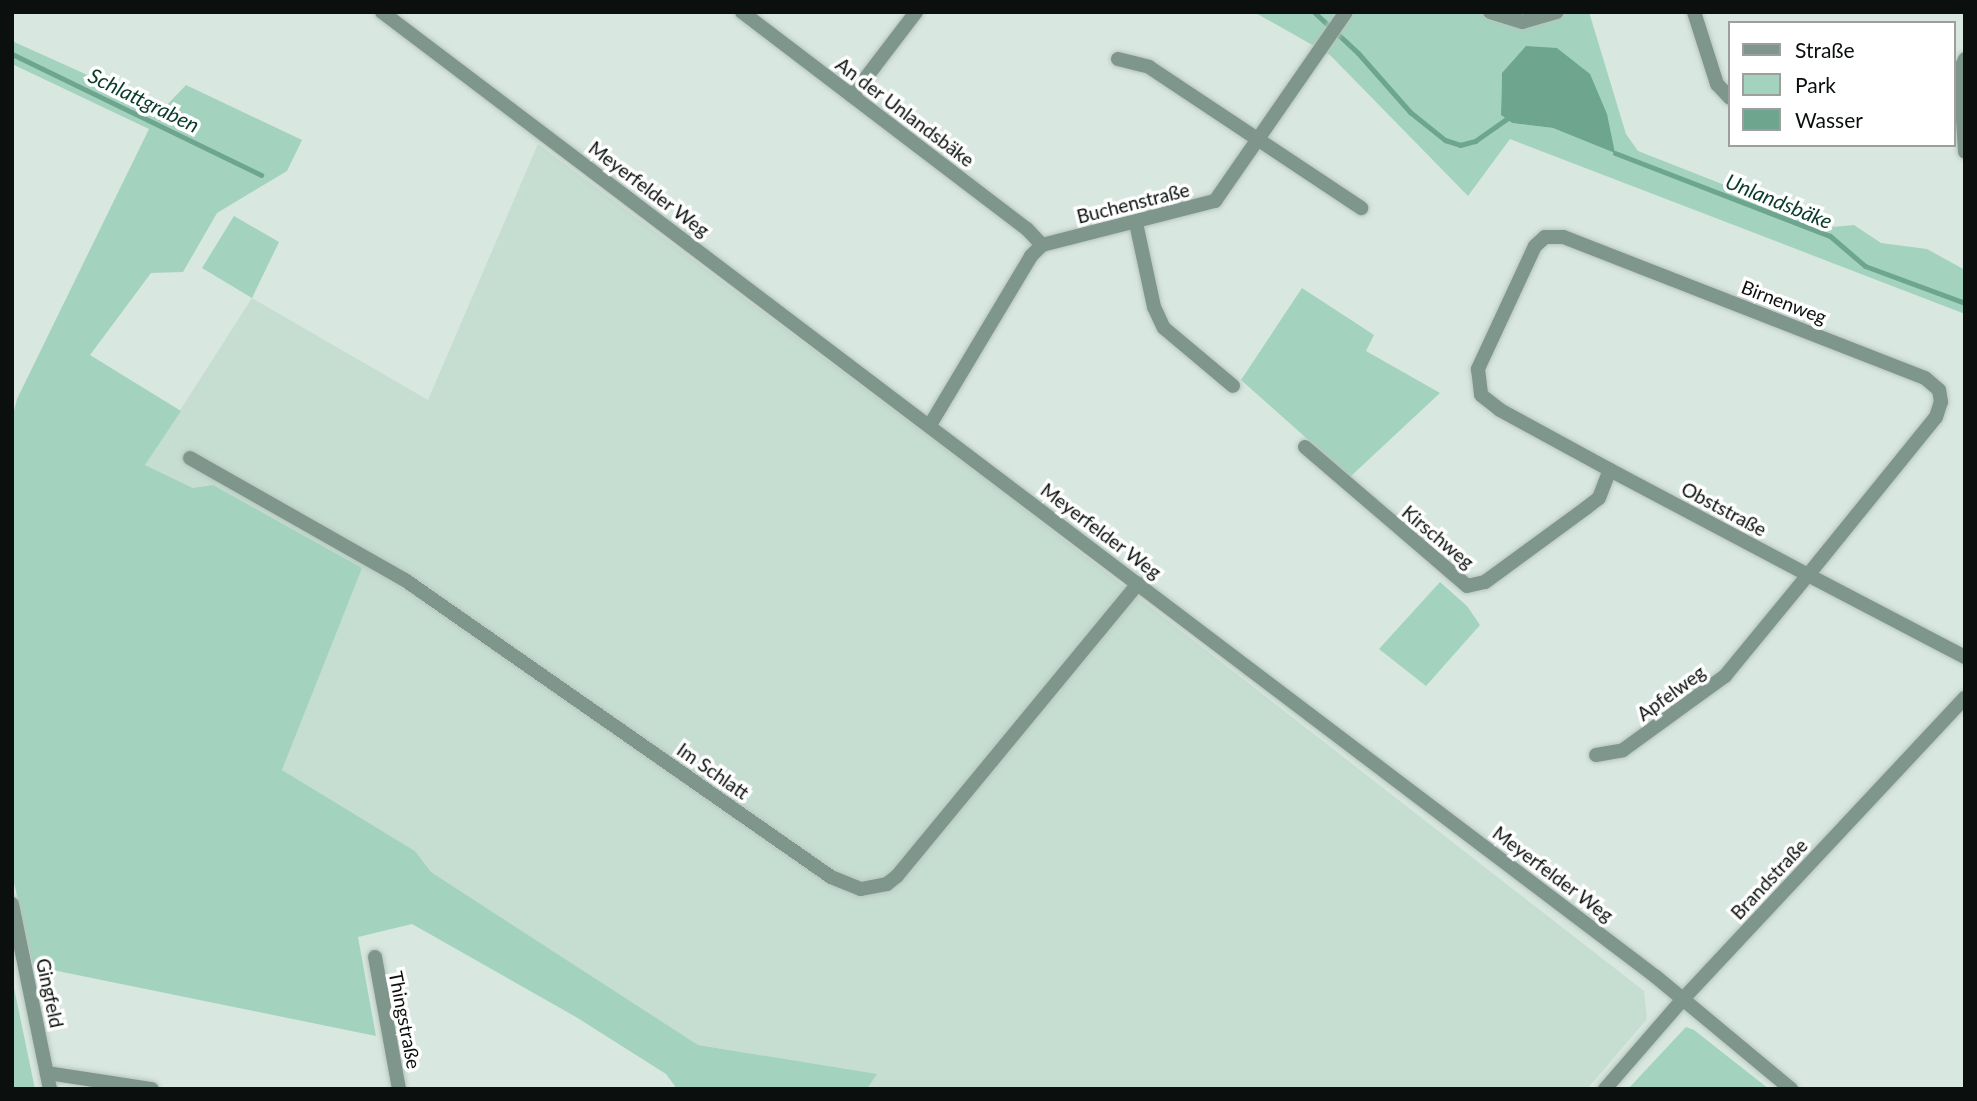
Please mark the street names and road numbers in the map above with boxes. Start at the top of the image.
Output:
street label: An der Unlandsbäke [831,52,979,172]
street label: Meyerfelder Weg [584,136,714,242]
street label: Buchenstraße [1074,178,1192,228]
street label: Birnenweg [1738,275,1830,329]
street label: Obststraße [1678,477,1770,541]
street label: Meyerfelder Weg [1036,478,1166,584]
street label: Kirschweg [1398,500,1478,574]
street label: Apfelweg [1632,661,1710,725]
street label: Im Schlatt [673,738,753,804]
street label: Meyerfelder Weg [1488,821,1618,927]
street label: Brandstraße [1726,834,1812,924]
street label: Gingfeld [32,956,68,1030]
street label: Thingstraße [384,969,426,1071]

